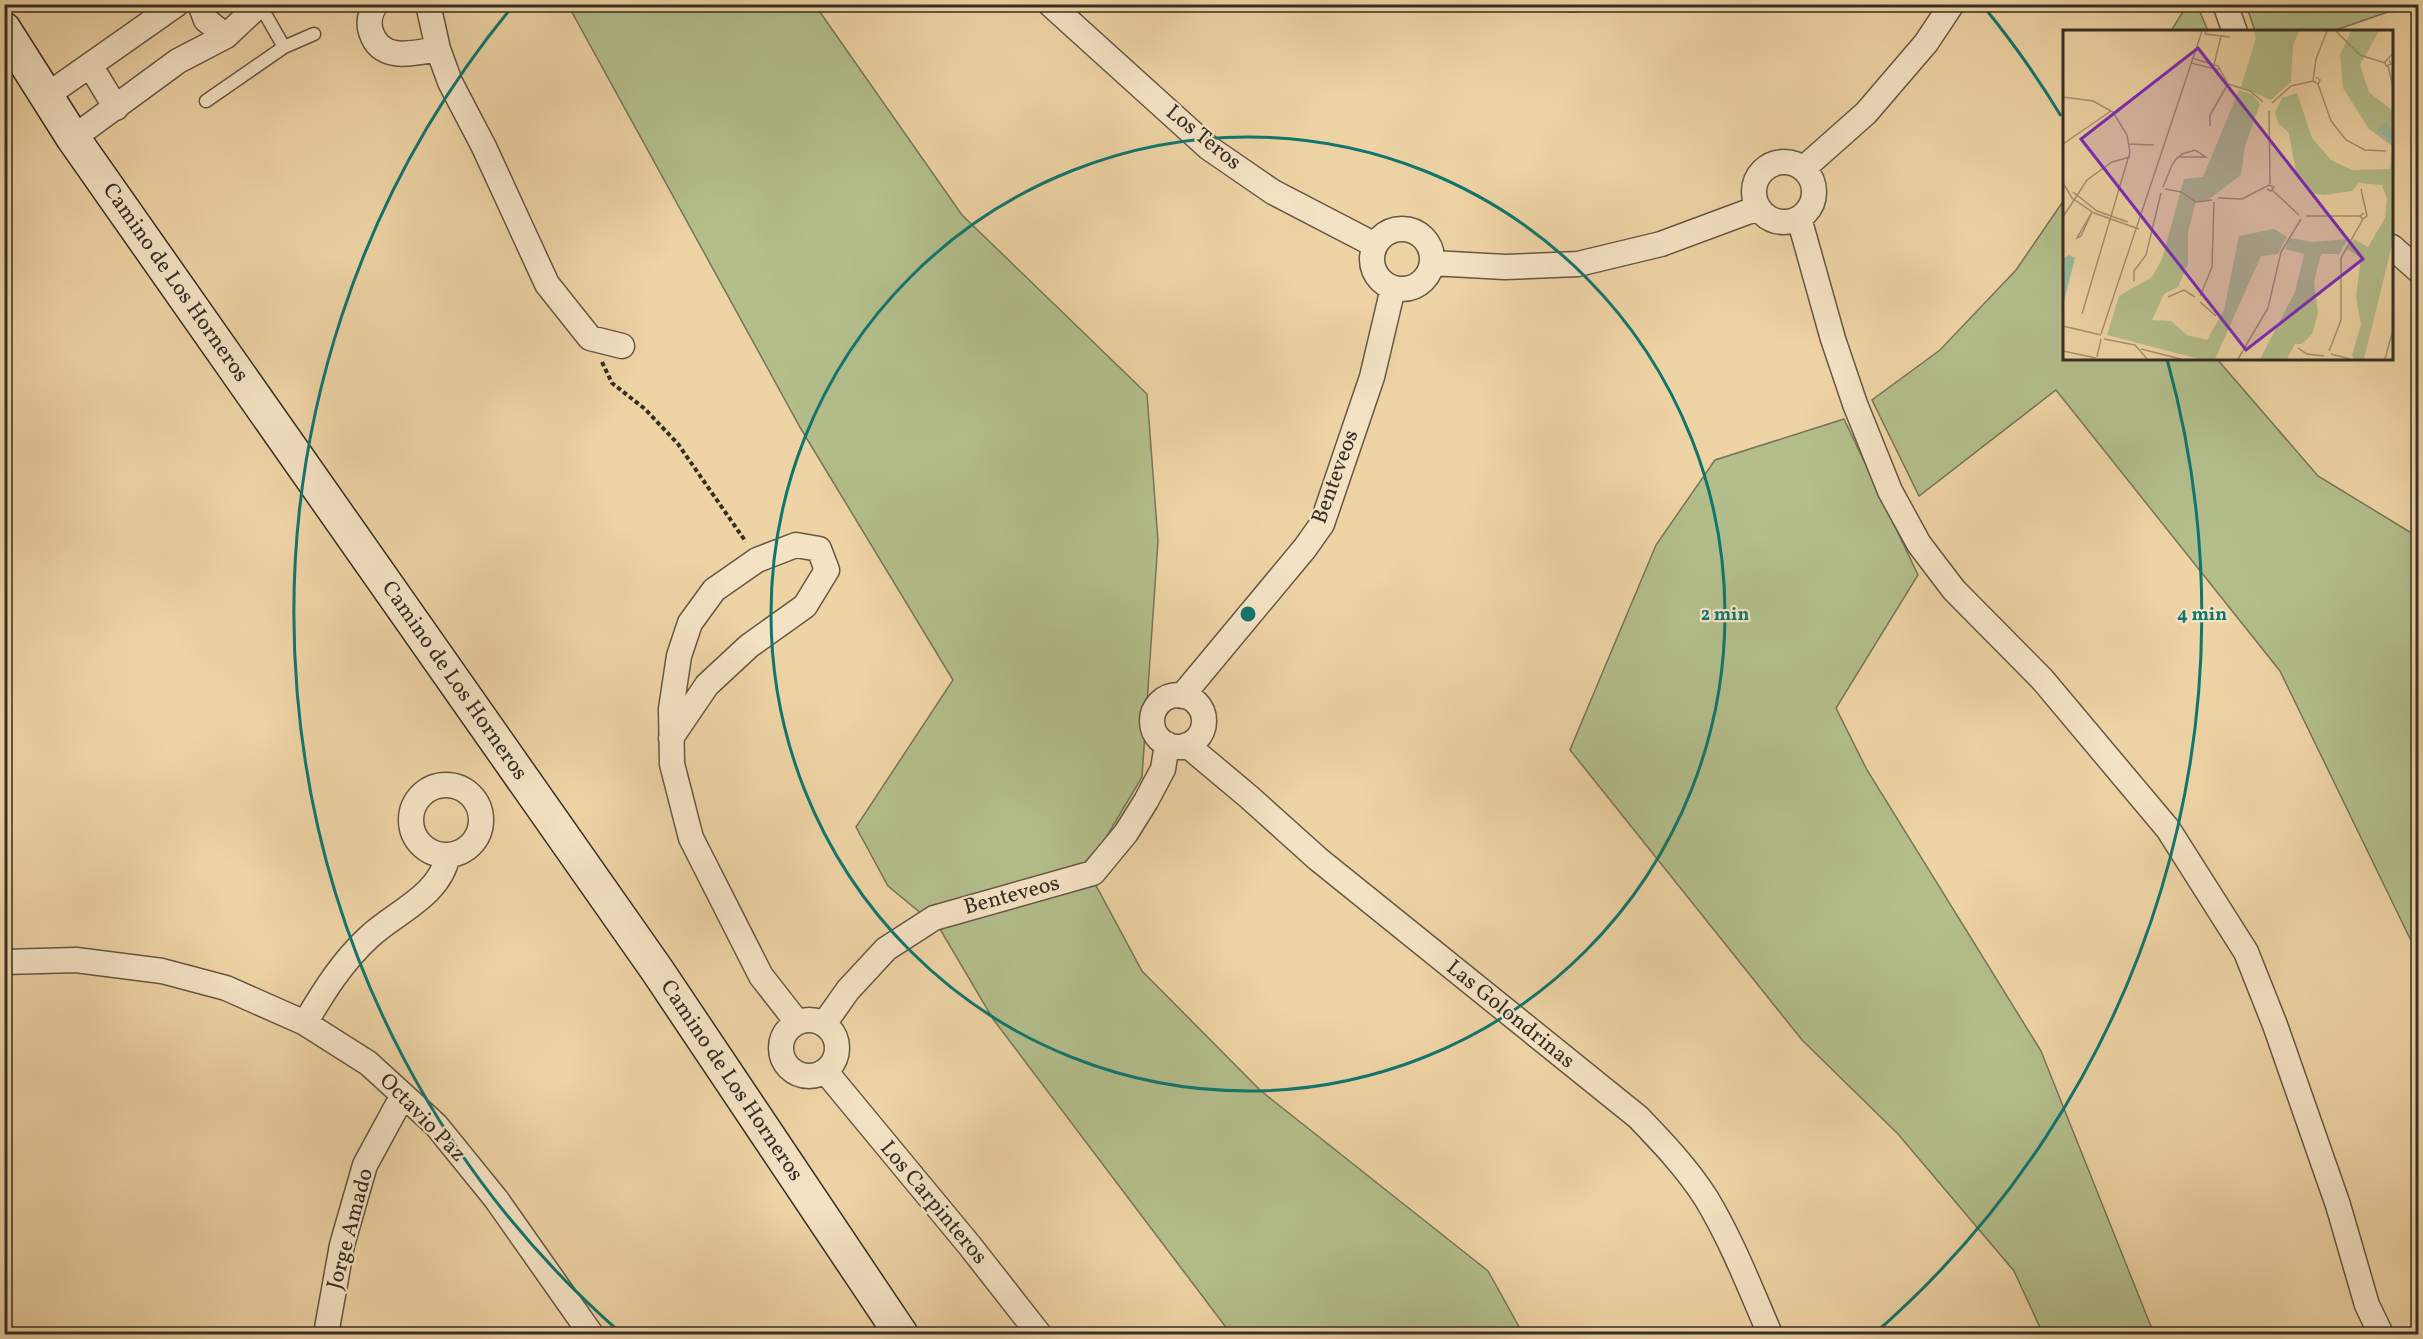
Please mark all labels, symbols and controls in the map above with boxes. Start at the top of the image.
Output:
inset map [2063,30,2393,360]
street label: Los Teros [1159,98,1247,178]
street label: Camino de Los Horneros [94,177,256,389]
street label: Benteveos [1305,426,1367,528]
street label: Camino de Los Horneros [373,575,535,787]
text: 2 min [1701,603,1749,628]
text: 4 min [2177,603,2227,628]
centre of rings [1238,604,1258,624]
street label: Benteveos [961,868,1063,924]
street label: Las Golondrinas [1439,953,1581,1077]
street label: Camino de Los Horneros [652,974,810,1188]
street label: Octavio Paz [372,1067,472,1169]
street label: Los Carpinteros [872,1134,994,1272]
street label: Jorge Amado [320,1165,382,1293]

